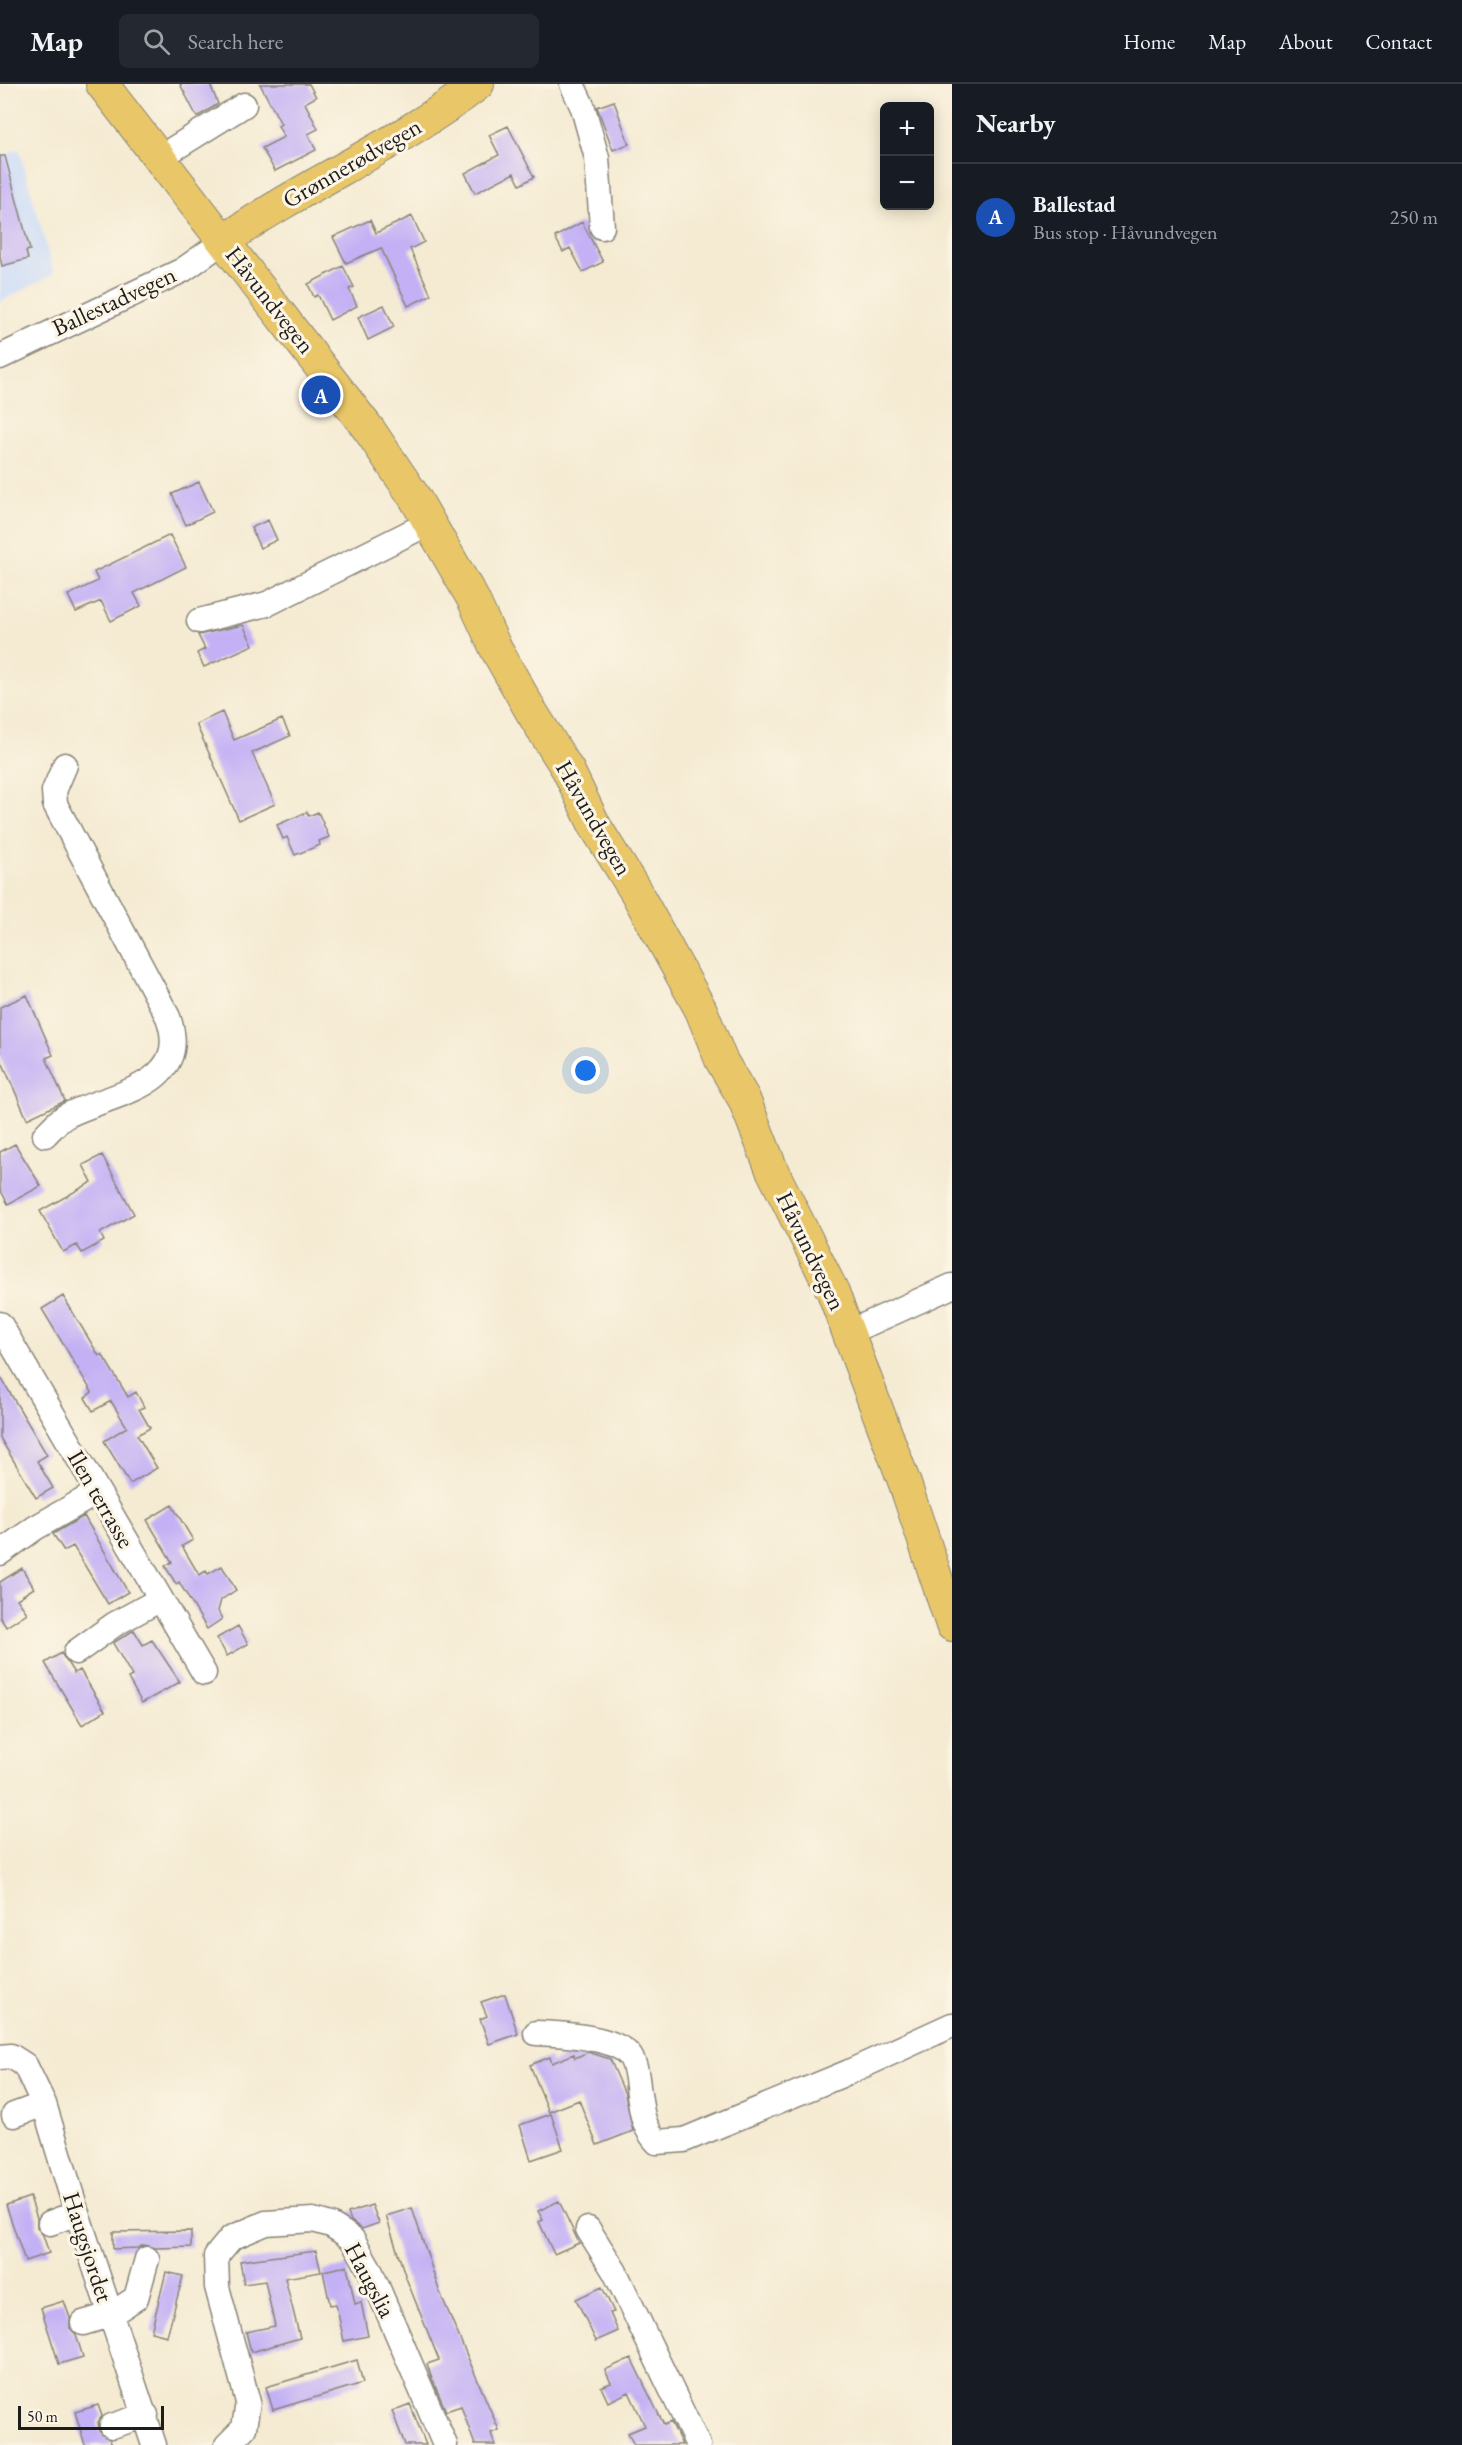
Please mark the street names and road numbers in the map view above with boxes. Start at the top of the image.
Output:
street label: Grønnerødvegen [277,110,427,215]
street label: Håvundvegen [219,240,322,360]
street label: Ballestadvegen [47,258,181,343]
street label: Håvundvegen [549,754,640,881]
street label: Håvundvegen [769,1186,854,1316]
street label: Ilen terrasse [61,1444,142,1553]
street label: Haugsjordet [56,2188,121,2306]
street label: Haugslia [338,2237,403,2323]

